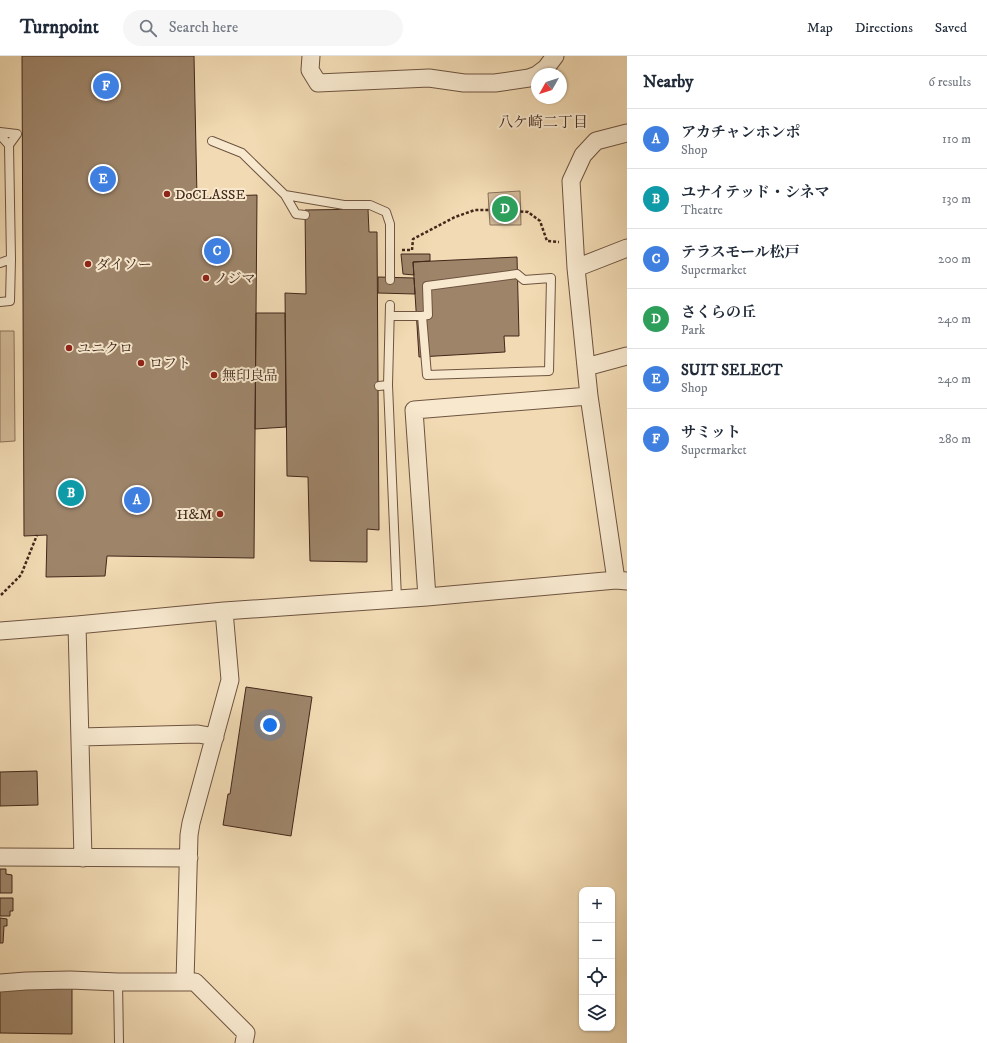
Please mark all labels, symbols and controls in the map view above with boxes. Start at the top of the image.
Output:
search box [123,10,403,46]
text: Turnpoint [20,16,99,39]
icon: search [137,17,159,39]
text: Search here [169,18,238,37]
text: Map [807,19,833,37]
text: Directions [855,19,913,37]
text: Saved [935,19,967,37]
north arrow [531,68,567,104]
pin: F [93,71,119,101]
text: Nearby [643,71,693,93]
text: 6 results [928,74,971,90]
district label: 八ケ崎二丁目 [498,113,588,132]
text: アカチャンホンポ [681,123,800,142]
text: A [652,131,660,147]
text: 110 m [942,131,971,147]
text: Shop [681,142,707,158]
pin: E [90,164,116,194]
text: ユナイテッド・シネマ [681,183,830,202]
place label: DoCLASSE [175,186,245,204]
marker: DoCLASSE [162,189,172,199]
text: B [652,191,660,207]
text: 130 m [942,191,971,207]
pin: D [492,194,518,224]
text: Theatre [681,202,723,218]
pin: C [204,236,230,266]
text: テラスモール松戸 [681,243,800,262]
text: C [652,251,660,267]
text: 200 m [938,251,971,267]
place label: ダイソー [96,256,152,274]
marker: ダイソー [83,259,93,269]
text: Supermarket [681,262,747,278]
place label: ノジマ [214,270,255,288]
marker: ノジマ [201,273,211,283]
text: さくらの丘 [681,303,756,322]
text: D [651,311,661,327]
text: 240 m [938,311,971,327]
text: Park [681,322,705,338]
place label: ユニクロ [77,340,133,358]
marker: ユニクロ [64,343,74,353]
place label: ロフト [149,355,191,373]
marker: ロフト [136,358,146,368]
text: SUIT SELECT [681,361,783,380]
place label: 無印良品 [222,367,278,385]
marker: 無印良品 [209,370,219,380]
text: E [651,371,661,387]
text: 240 m [938,371,971,387]
text: Shop [681,380,707,396]
text: サミット [681,423,741,442]
text: F [652,431,660,447]
text: 280 m [939,431,971,447]
text: Supermarket [681,442,747,458]
pin: B [58,478,84,508]
pin: A [124,485,150,515]
place label: H&M [177,506,212,524]
marker: H&M [215,509,225,519]
your location [260,715,280,735]
map controls [579,887,615,1031]
button: + [579,887,615,923]
button: − [579,923,615,959]
button: locate [579,959,615,995]
button: layers [579,995,615,1031]

